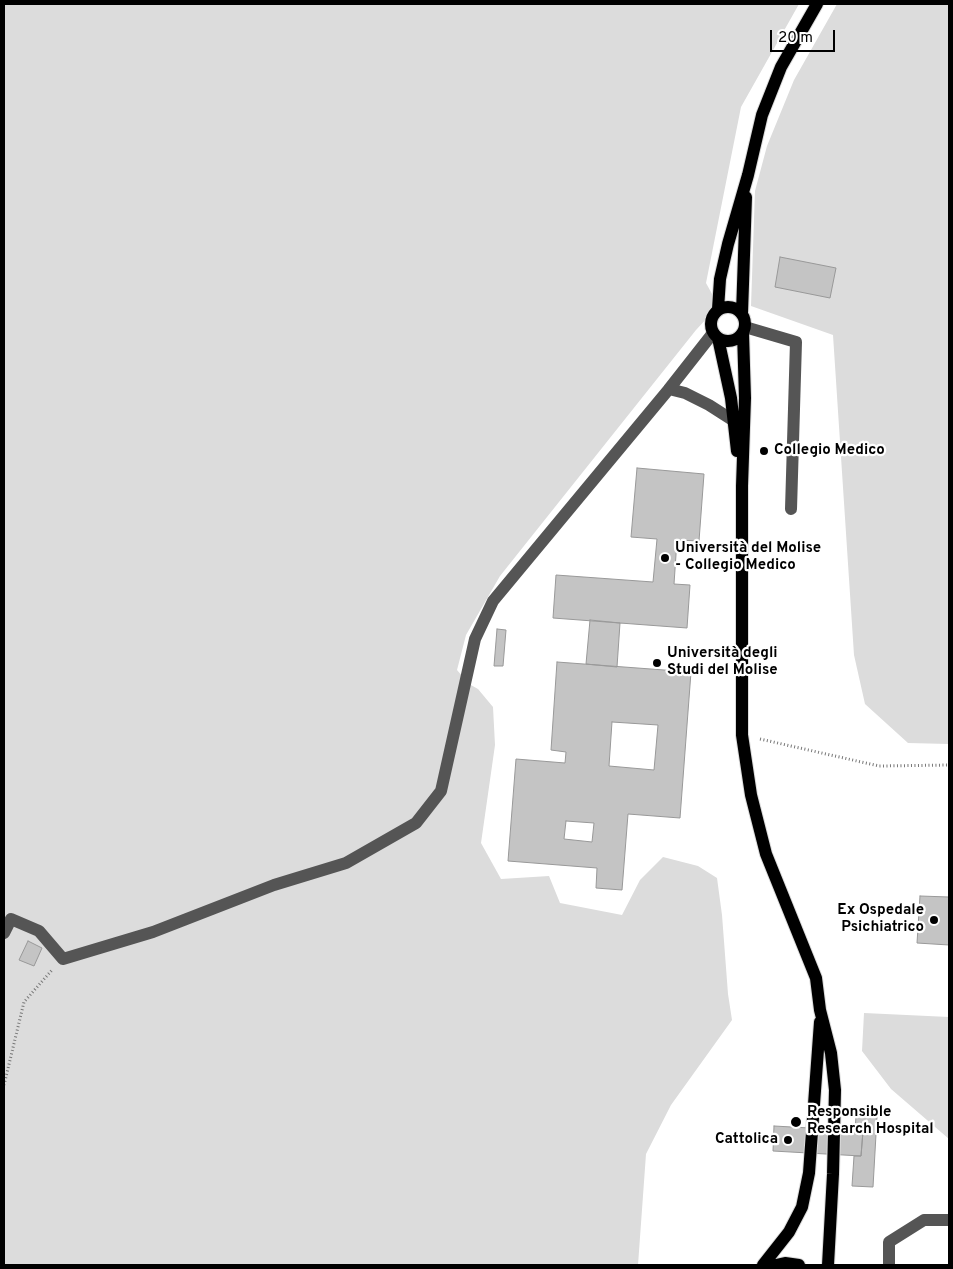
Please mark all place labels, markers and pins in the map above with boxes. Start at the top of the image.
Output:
place label: Collegio Medico [774,442,885,460]
marker: Collegio Medico [758,445,770,457]
place label: Università del Molise - Collegio Medico [675,540,821,575]
marker: Università del Molise - Collegio Medico [659,552,671,564]
place label: Università degli Studi del Molise [667,645,778,680]
marker: Università degli Studi del Molise [651,657,663,669]
place label: Ex Ospedale Psichiatrico [837,902,924,937]
marker: Ex Ospedale Psichiatrico [928,914,940,926]
place label: Responsible Research Hospital [807,1104,934,1139]
marker: Responsible Research Hospital [789,1115,803,1129]
place label: Cattolica [715,1131,778,1149]
marker: Cattolica [782,1134,794,1146]

